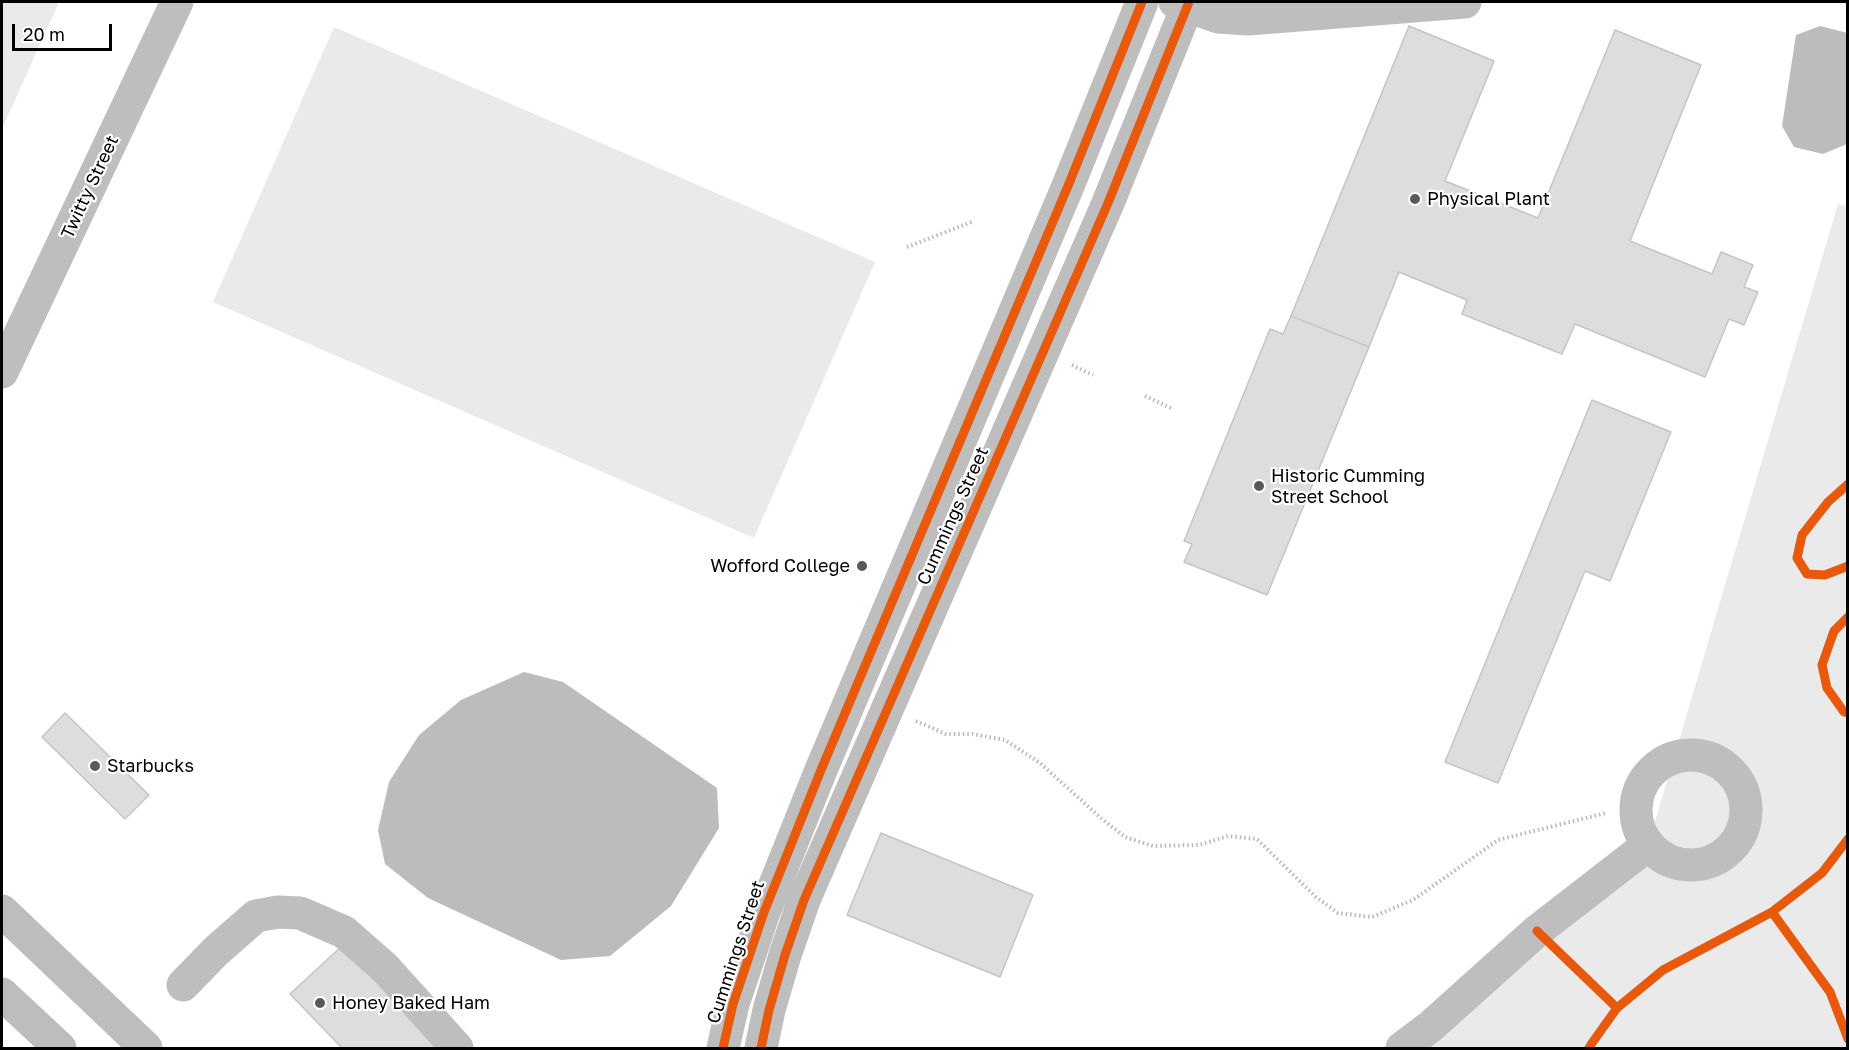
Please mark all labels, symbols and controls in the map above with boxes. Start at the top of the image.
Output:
scale bar [15,12,116,50]
text: 20 m [23,23,65,45]
street label: Twitty Street [57,132,123,242]
place label: Physical Plant [1427,188,1550,210]
marker: Physical Plant [1408,192,1422,206]
street label: Cummings Street [913,443,993,589]
place label: Historic Cumming Street School [1271,465,1425,508]
marker: Historic Cumming Street School [1252,479,1266,493]
place label: Wofford College [710,555,850,577]
marker: Wofford College [855,559,869,573]
place label: Starbucks [107,755,194,777]
marker: Starbucks [88,759,102,773]
street label: Cummings Street [703,878,769,1026]
place label: Honey Baked Ham [332,992,490,1014]
marker: Honey Baked Ham [313,996,327,1010]

